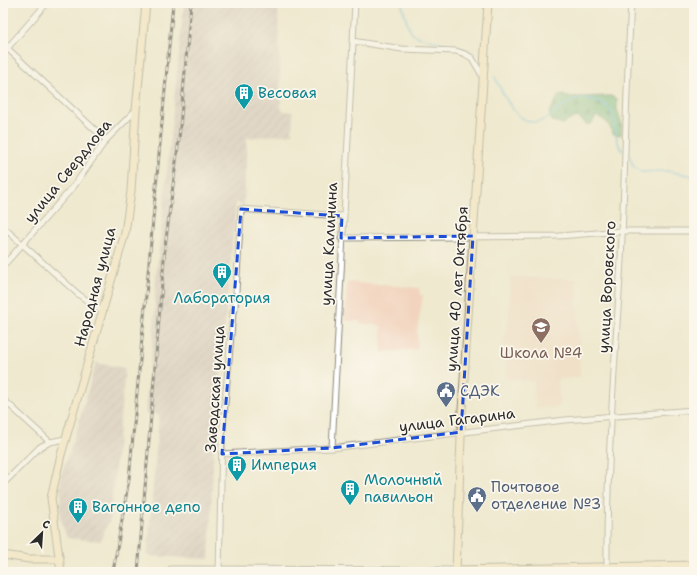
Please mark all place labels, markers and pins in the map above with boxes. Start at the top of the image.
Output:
building icon: Весовая [233,82,255,110]
place label: Весовая [258,83,317,103]
building icon: Лаборатория [211,261,233,289]
place label: Лаборатория [173,288,271,308]
school or university icon: Школа №4 [530,316,552,344]
place label: Школа №4 [500,343,582,363]
public building icon: СДЭК [435,380,457,408]
place label: СДЭК [460,381,500,401]
building icon: Империя [226,454,248,482]
place label: Империя [251,455,317,475]
place label: Молочный павильон [364,470,443,507]
place label: Почтовое отделение №3 [491,477,601,514]
building icon: Молочный павильон [339,478,361,506]
public building icon: Почтовое отделение №3 [466,485,488,513]
building icon: Вагонное депо [67,496,89,524]
place label: Вагонное депо [92,497,201,517]

